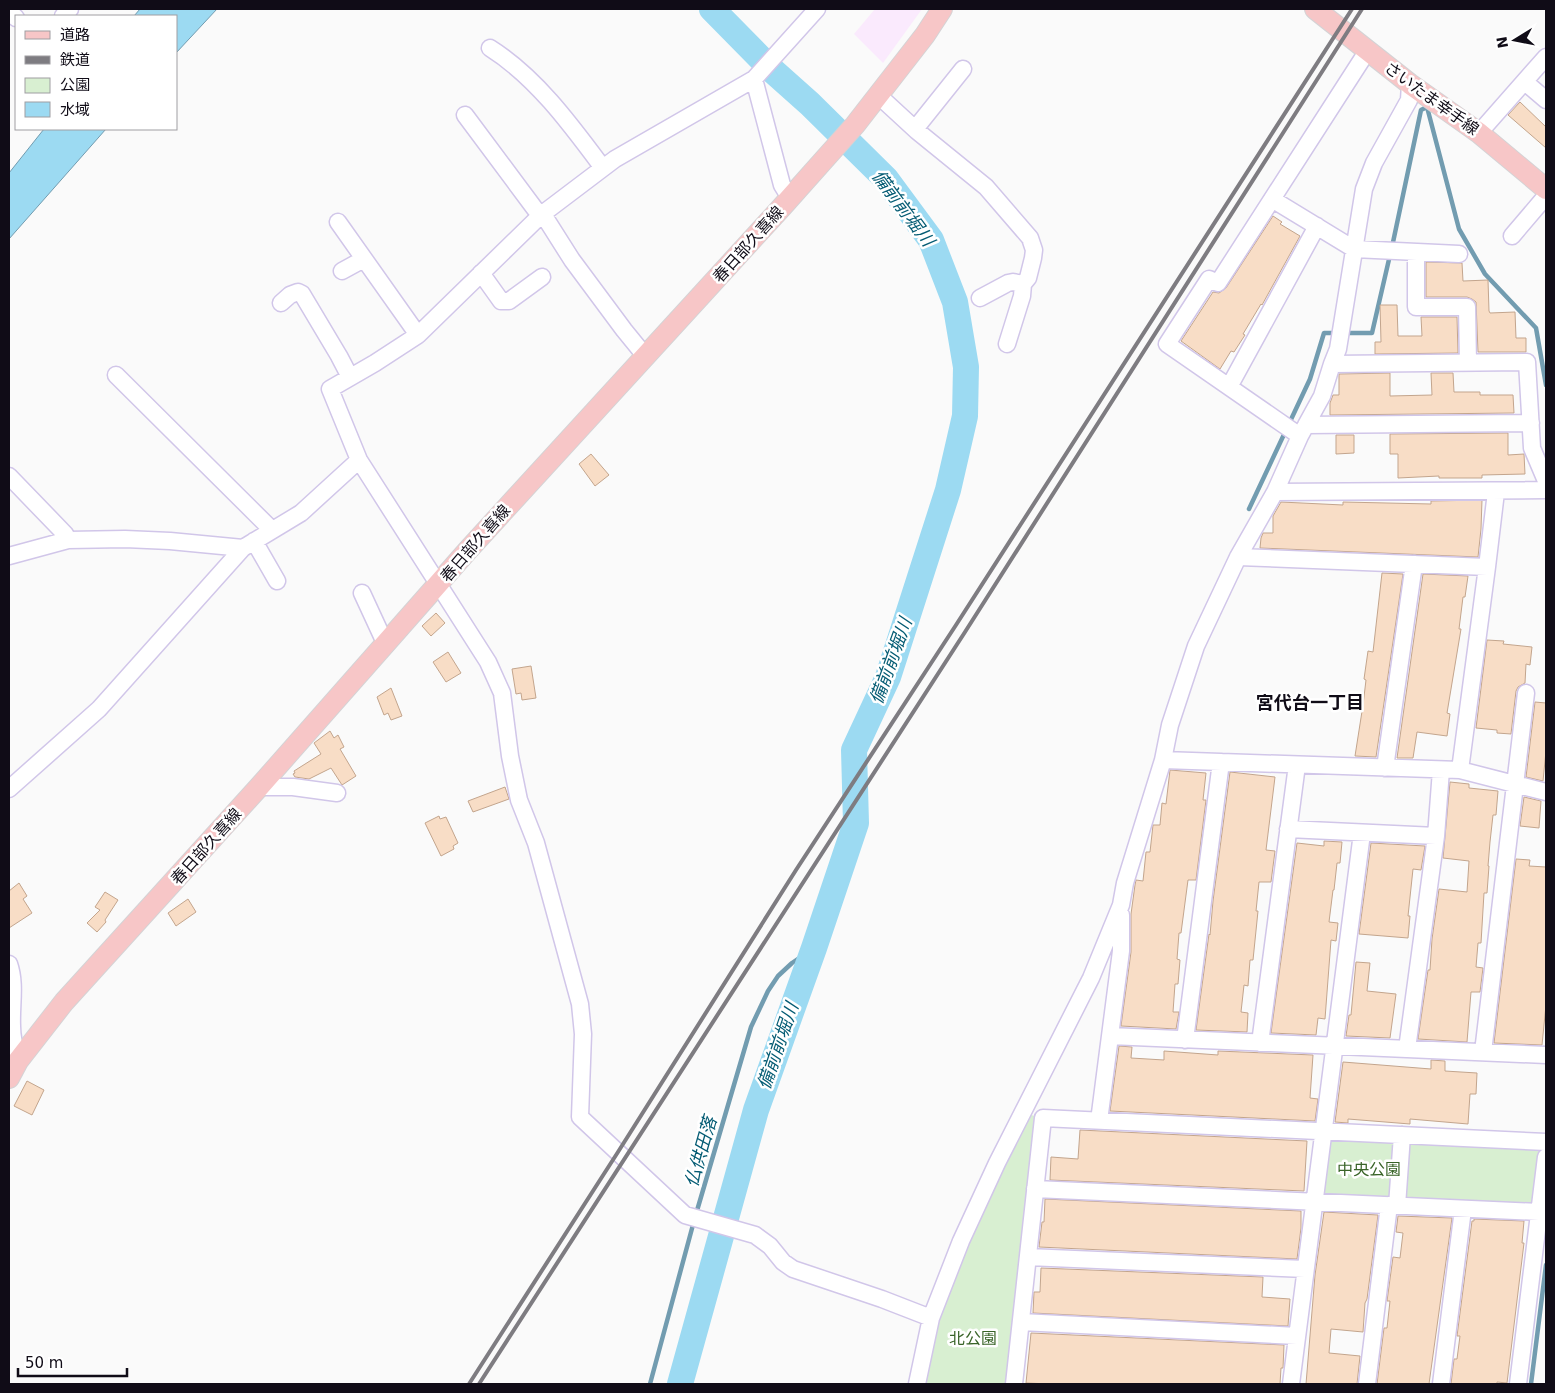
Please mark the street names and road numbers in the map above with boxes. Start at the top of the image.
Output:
street label: さいたま幸手線 [1381,58,1482,139]
street label: 春日部久喜線 [709,202,788,286]
street label: 春日部久喜線 [437,501,514,586]
street label: 春日部久喜線 [167,804,246,888]

